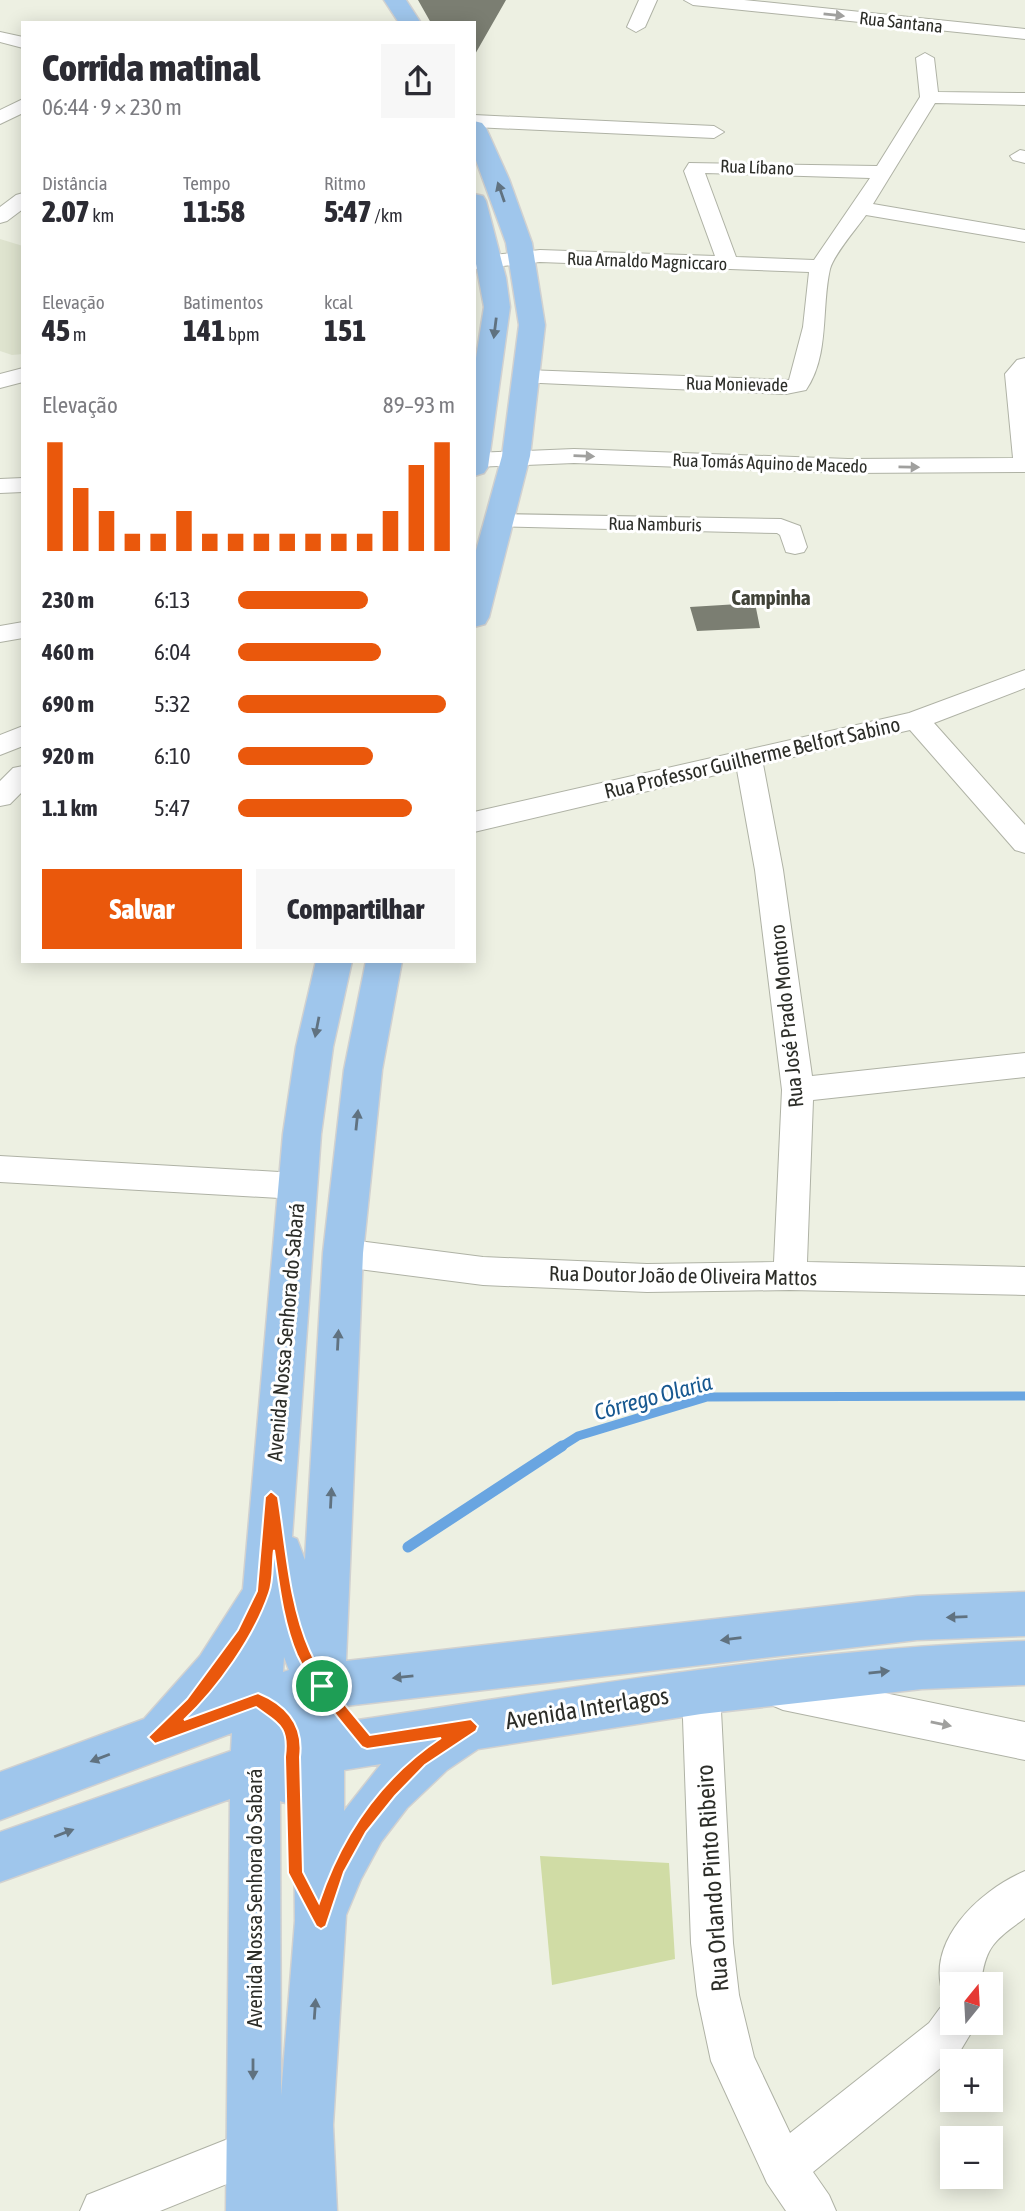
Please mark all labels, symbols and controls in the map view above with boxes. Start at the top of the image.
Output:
street label: Rua Santana [858,7,944,37]
one-way arrow [823,10,845,21]
button: share [381,44,455,118]
text: Corrida matinal [42,46,260,89]
text: 06:44 · 9 × 230 m [42,94,182,120]
street label: Rua Líbano [720,155,794,179]
text: Distância [42,172,107,194]
text: Tempo [183,172,230,194]
text: Ritmo [324,172,366,194]
one-way arrow [495,181,506,202]
text: 2.07 [42,194,90,228]
text: 11:58 [183,194,245,228]
text: 5:47 [324,194,372,228]
text: km [90,204,114,226]
text: /km [372,204,403,226]
street label: Rua Arnaldo Magniccaro [567,248,727,274]
text: Elevação [42,291,105,313]
text: Batimentos [183,291,263,313]
text: kcal [324,291,353,313]
text: 45 [42,313,70,347]
text: 141 [183,313,225,347]
text: 151 [324,313,366,347]
one-way arrow [489,317,500,339]
text: m [70,323,87,345]
text: bpm [225,323,260,345]
street label: Rua Monievade [686,373,788,395]
text: Elevação [42,392,118,418]
text: 89–93 m [383,392,455,418]
street label: Rua Tomás Aquino de Macedo [672,449,868,477]
one-way arrow [573,451,595,462]
one-way arrow [899,461,921,473]
street label: Rua Namburis [608,513,702,535]
district label: Campinha [731,585,811,609]
text: 230 m [42,587,94,613]
text: 6:13 [154,587,191,613]
text: 460 m [42,639,94,665]
text: 6:04 [154,639,191,665]
text: 690 m [42,691,94,717]
text: 5:32 [154,691,191,717]
street label: Rua Professor Guilherme Belfort Sabino [602,711,902,803]
text: 920 m [42,743,94,769]
text: 6:10 [154,743,191,769]
text: 1.1 km [42,795,98,821]
text: 5:47 [154,795,191,821]
button: Salvar [42,869,242,949]
button: Compartilhar [256,869,455,949]
street label: Rua José Prado Montoro [764,923,808,1109]
one-way arrow [312,1016,323,1038]
one-way arrow [352,1109,363,1131]
street label: Avenida Nossa Senhora do Sabará [262,1202,308,1462]
street label: Rua Doutor João de Oliveira Mattos [549,1261,817,1289]
one-way arrow [333,1328,344,1350]
water label: Córrego Olaria [591,1369,715,1425]
one-way arrow [326,1487,337,1509]
one-way arrow [946,1611,968,1622]
one-way arrow [719,1634,741,1645]
pin [292,1656,352,1716]
one-way arrow [868,1666,890,1677]
icon: arrive [303,1667,341,1705]
one-way arrow [392,1671,414,1682]
street label: Avenida Interlagos [503,1682,671,1734]
one-way arrow [930,1718,952,1729]
one-way arrow [90,1753,111,1764]
street label: Rua Orlando Pinto Ribeiro [691,1764,733,1992]
street label: Avenida Nossa Senhora do Sabará [242,1768,266,2028]
one-way arrow [53,1828,74,1839]
north arrow [940,1972,1003,2035]
map controls [940,1972,1003,2189]
one-way arrow [310,1997,321,2019]
button: + [940,2049,1003,2112]
one-way arrow [247,2058,259,2080]
button: − [940,2126,1003,2189]

